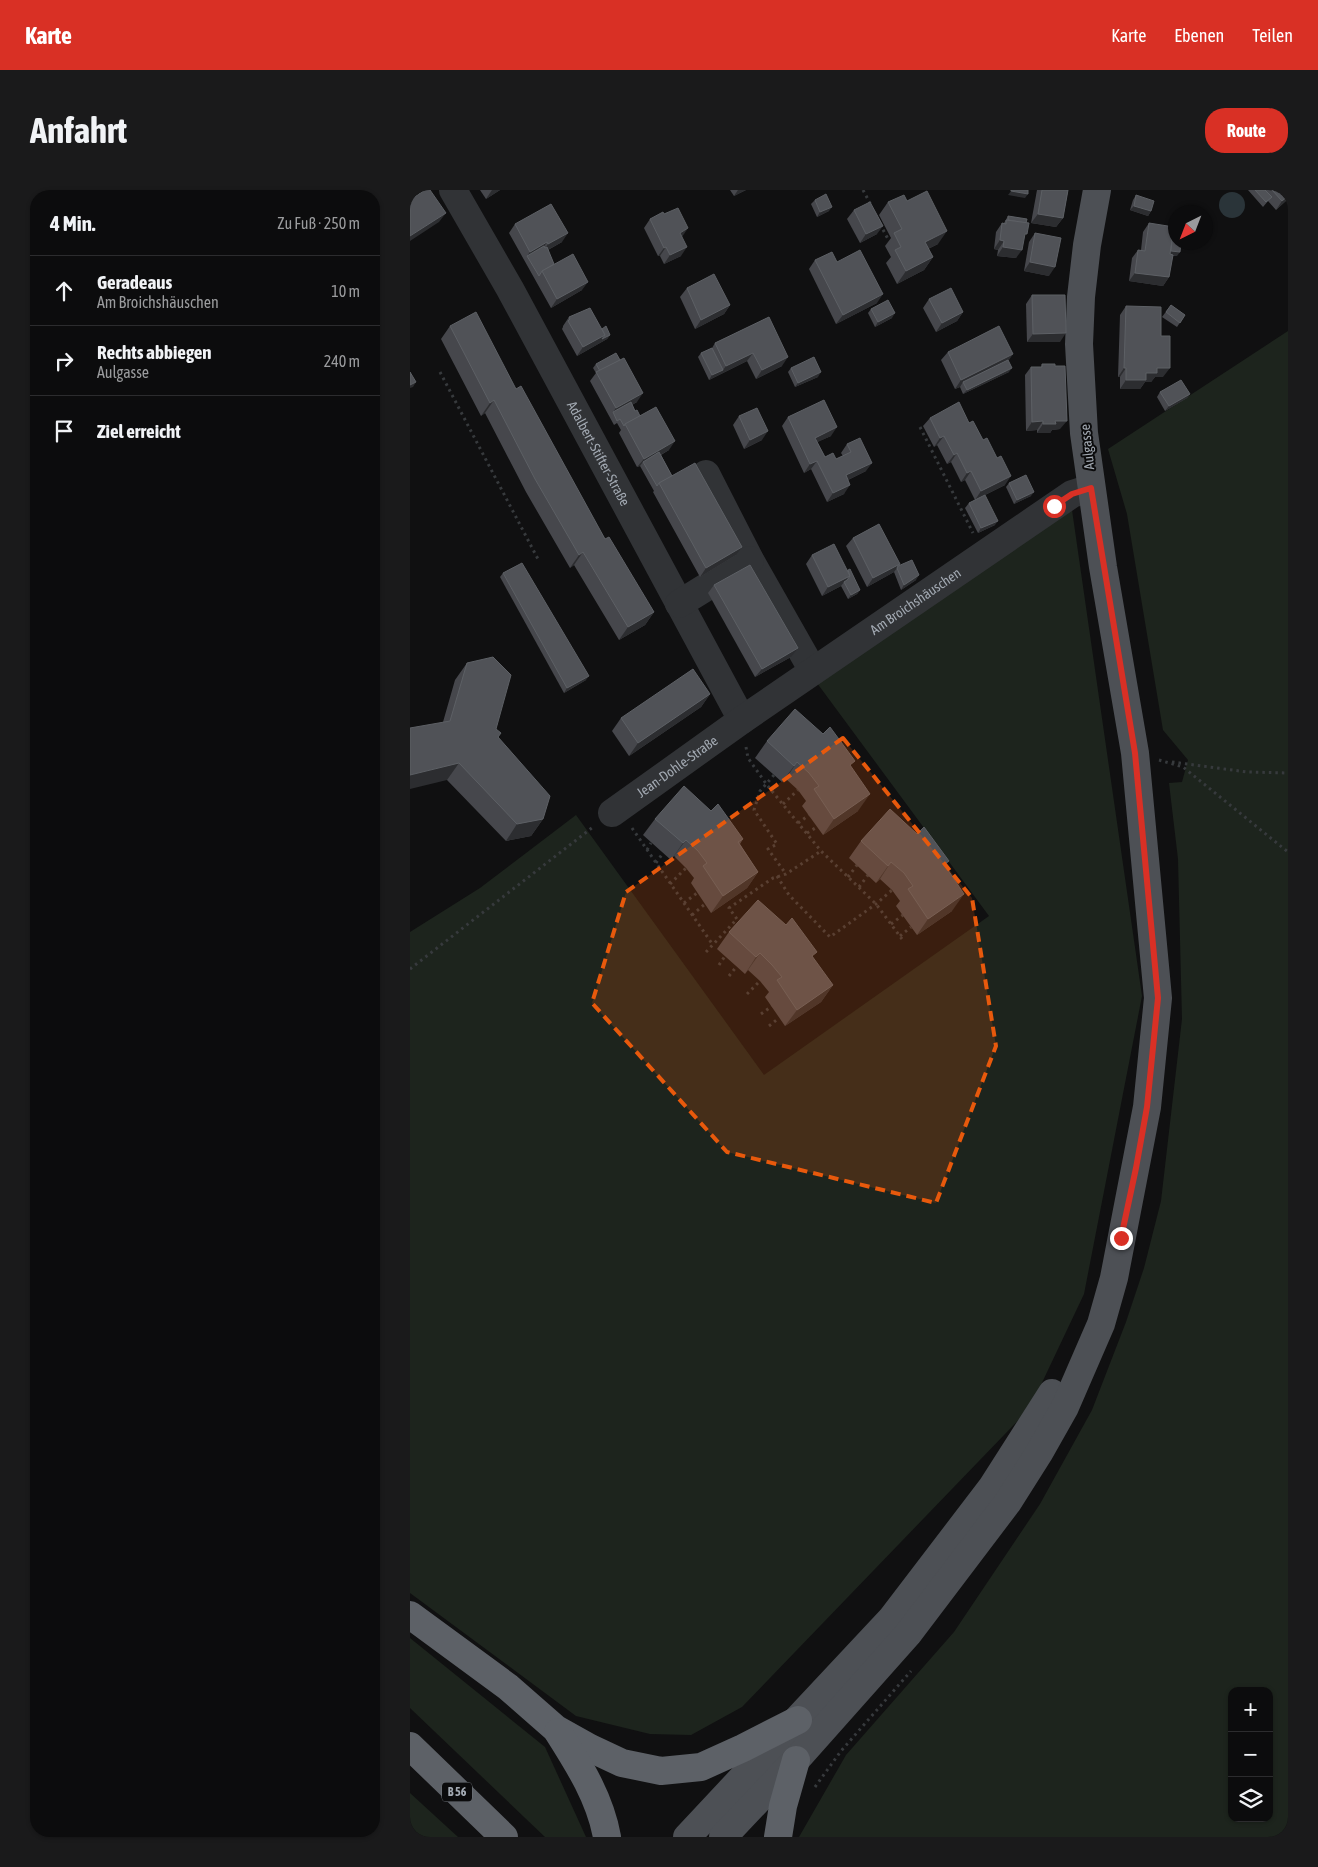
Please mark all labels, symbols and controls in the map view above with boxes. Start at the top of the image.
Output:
text: Karte [25,22,72,49]
text: Karte [1111,25,1146,46]
text: Ebenen [1174,25,1224,46]
text: Teilen [1252,25,1293,46]
button: Route [1205,108,1288,153]
text: Anfahrt [30,110,127,150]
north arrow [1168,205,1213,250]
text: 4 Min. [50,211,96,235]
text: Zu Fuß · 250 m [277,214,360,232]
text: Geradeaus [97,271,172,293]
icon: ahead [50,277,78,305]
text: 10 m [331,282,360,300]
text: Am Broichshäuschen [97,293,219,311]
text: Rechts abbiegen [97,341,212,363]
icon: right [50,347,78,375]
text: 240 m [324,352,360,370]
text: Aulgasse [97,363,149,381]
street label: Adalbert-Stifter-Straße [564,398,633,509]
icon: arrive [50,417,78,445]
text: Ziel erreicht [97,420,181,442]
street label: Aulgasse [1077,423,1097,471]
route start [1043,495,1066,518]
street label: Am Broichshäuschen [867,565,964,638]
street label: Jean-Dohle-Straße [634,732,721,801]
route end [1110,1227,1133,1250]
map controls [1228,1687,1273,1822]
button: + [1228,1687,1273,1732]
button: − [1228,1732,1273,1777]
button: layers [1228,1777,1273,1822]
road number: B 56 [442,1782,472,1801]

